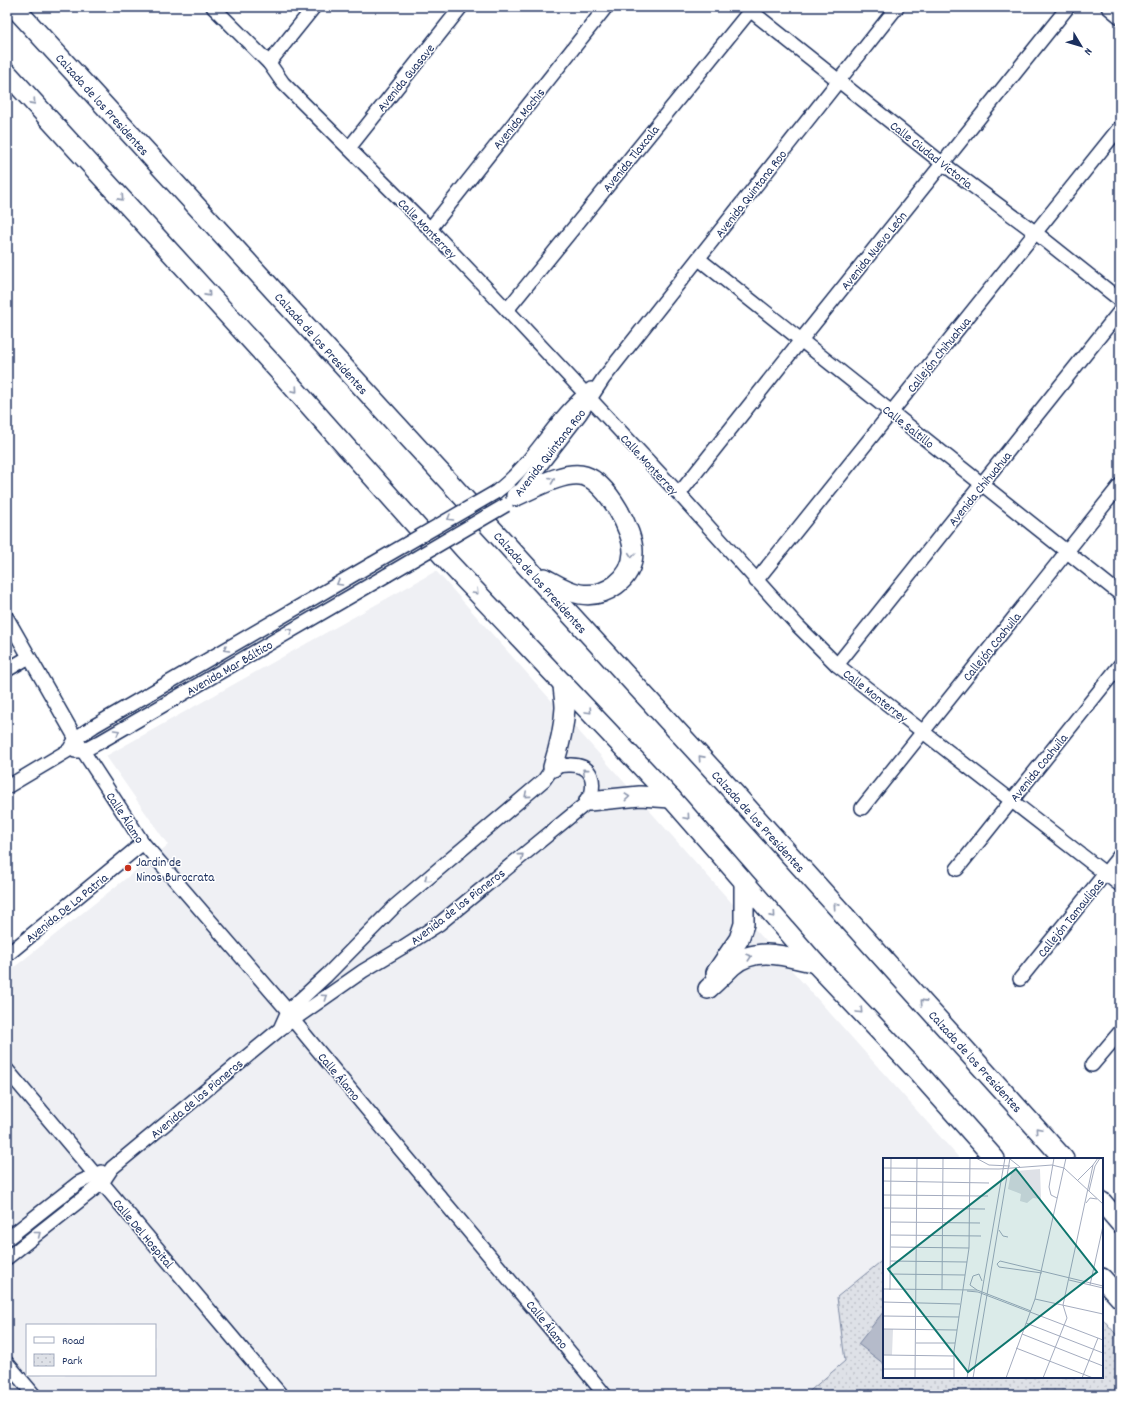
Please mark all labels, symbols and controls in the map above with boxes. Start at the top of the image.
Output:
north arrow [1061,26,1101,66]
street label: Avenida Guasave [374,40,441,117]
text: N [1079,44,1095,58]
street label: Calzada de los Presidentes [50,50,152,161]
street label: Avenida Mochis [489,85,551,154]
one-way arrow [29,97,36,104]
street label: Calle Ciudad Victoria [885,117,977,195]
street label: Avenida Tlaxcala [599,121,666,197]
street label: Avenida Quintana Roo [711,146,793,243]
one-way arrow [116,193,123,201]
street label: Calle Monterrey [392,195,461,265]
street label: Avenida Nuevo León [837,208,913,295]
one-way arrow [203,289,211,297]
street label: Calzada de los Presidentes [269,289,371,400]
street label: Callejón Chihuahua [903,313,977,398]
one-way arrow [291,386,298,393]
street label: Calle Saltillo [877,402,938,455]
street label: Avenida Quintana Roo [510,405,592,502]
street label: Calle Monterrey [615,431,682,501]
street label: Avenida Chihuahua [945,447,1018,531]
one-way arrow [548,477,555,485]
one-way arrow [447,514,455,521]
street label: Calzada de los Presidentes [488,528,590,639]
one-way arrow [628,552,637,558]
one-way arrow [336,579,343,586]
one-way arrow [472,588,479,595]
street label: Callejón Coahuila [959,608,1027,686]
one-way arrow [286,629,293,636]
street label: Avenida Mar Báltico [183,637,277,702]
one-way arrow [223,644,230,651]
street label: Calle Monterrey [838,665,912,729]
one-way arrow [585,706,592,714]
one-way arrow [113,730,120,737]
street label: Avenida Coahuila [1006,730,1074,807]
one-way arrow [699,755,706,762]
street label: Calzada de los Presidentes [706,767,808,878]
one-way arrow [583,768,590,775]
street label: Calle Álamo [100,789,148,848]
one-way arrow [524,791,531,798]
one-way arrow [624,792,630,801]
one-way arrow [682,812,690,820]
place label: Jardin de Ninos Burocrata [136,854,215,888]
one-way arrow [516,854,523,861]
marker: Jardin de Ninos Burocrata [123,863,133,873]
street label: Avenida de los Pioneros [407,865,510,951]
street label: Avenida De La Patria [22,869,114,948]
one-way arrow [424,874,431,881]
street label: Callejón Tamaulipas [1034,875,1110,962]
one-way arrow [833,903,840,911]
one-way arrow [768,910,775,918]
one-way arrow [746,953,753,962]
one-way arrow [320,995,327,1002]
one-way arrow [920,999,928,1007]
one-way arrow [855,1006,863,1014]
street label: Calzada de los Presidentes [923,1007,1025,1118]
street label: Calle Álamo [312,1049,364,1106]
street label: Avenida de los Pioneros [147,1055,248,1144]
one-way arrow [1036,1127,1043,1134]
inset map [883,1158,1103,1378]
street label: Calle Del Hospital [107,1195,177,1274]
one-way arrow [33,1231,40,1238]
street label: Calle Álamo [520,1297,572,1354]
legend [26,1324,156,1376]
text: Road [62,1333,84,1350]
text: Park [62,1353,83,1370]

